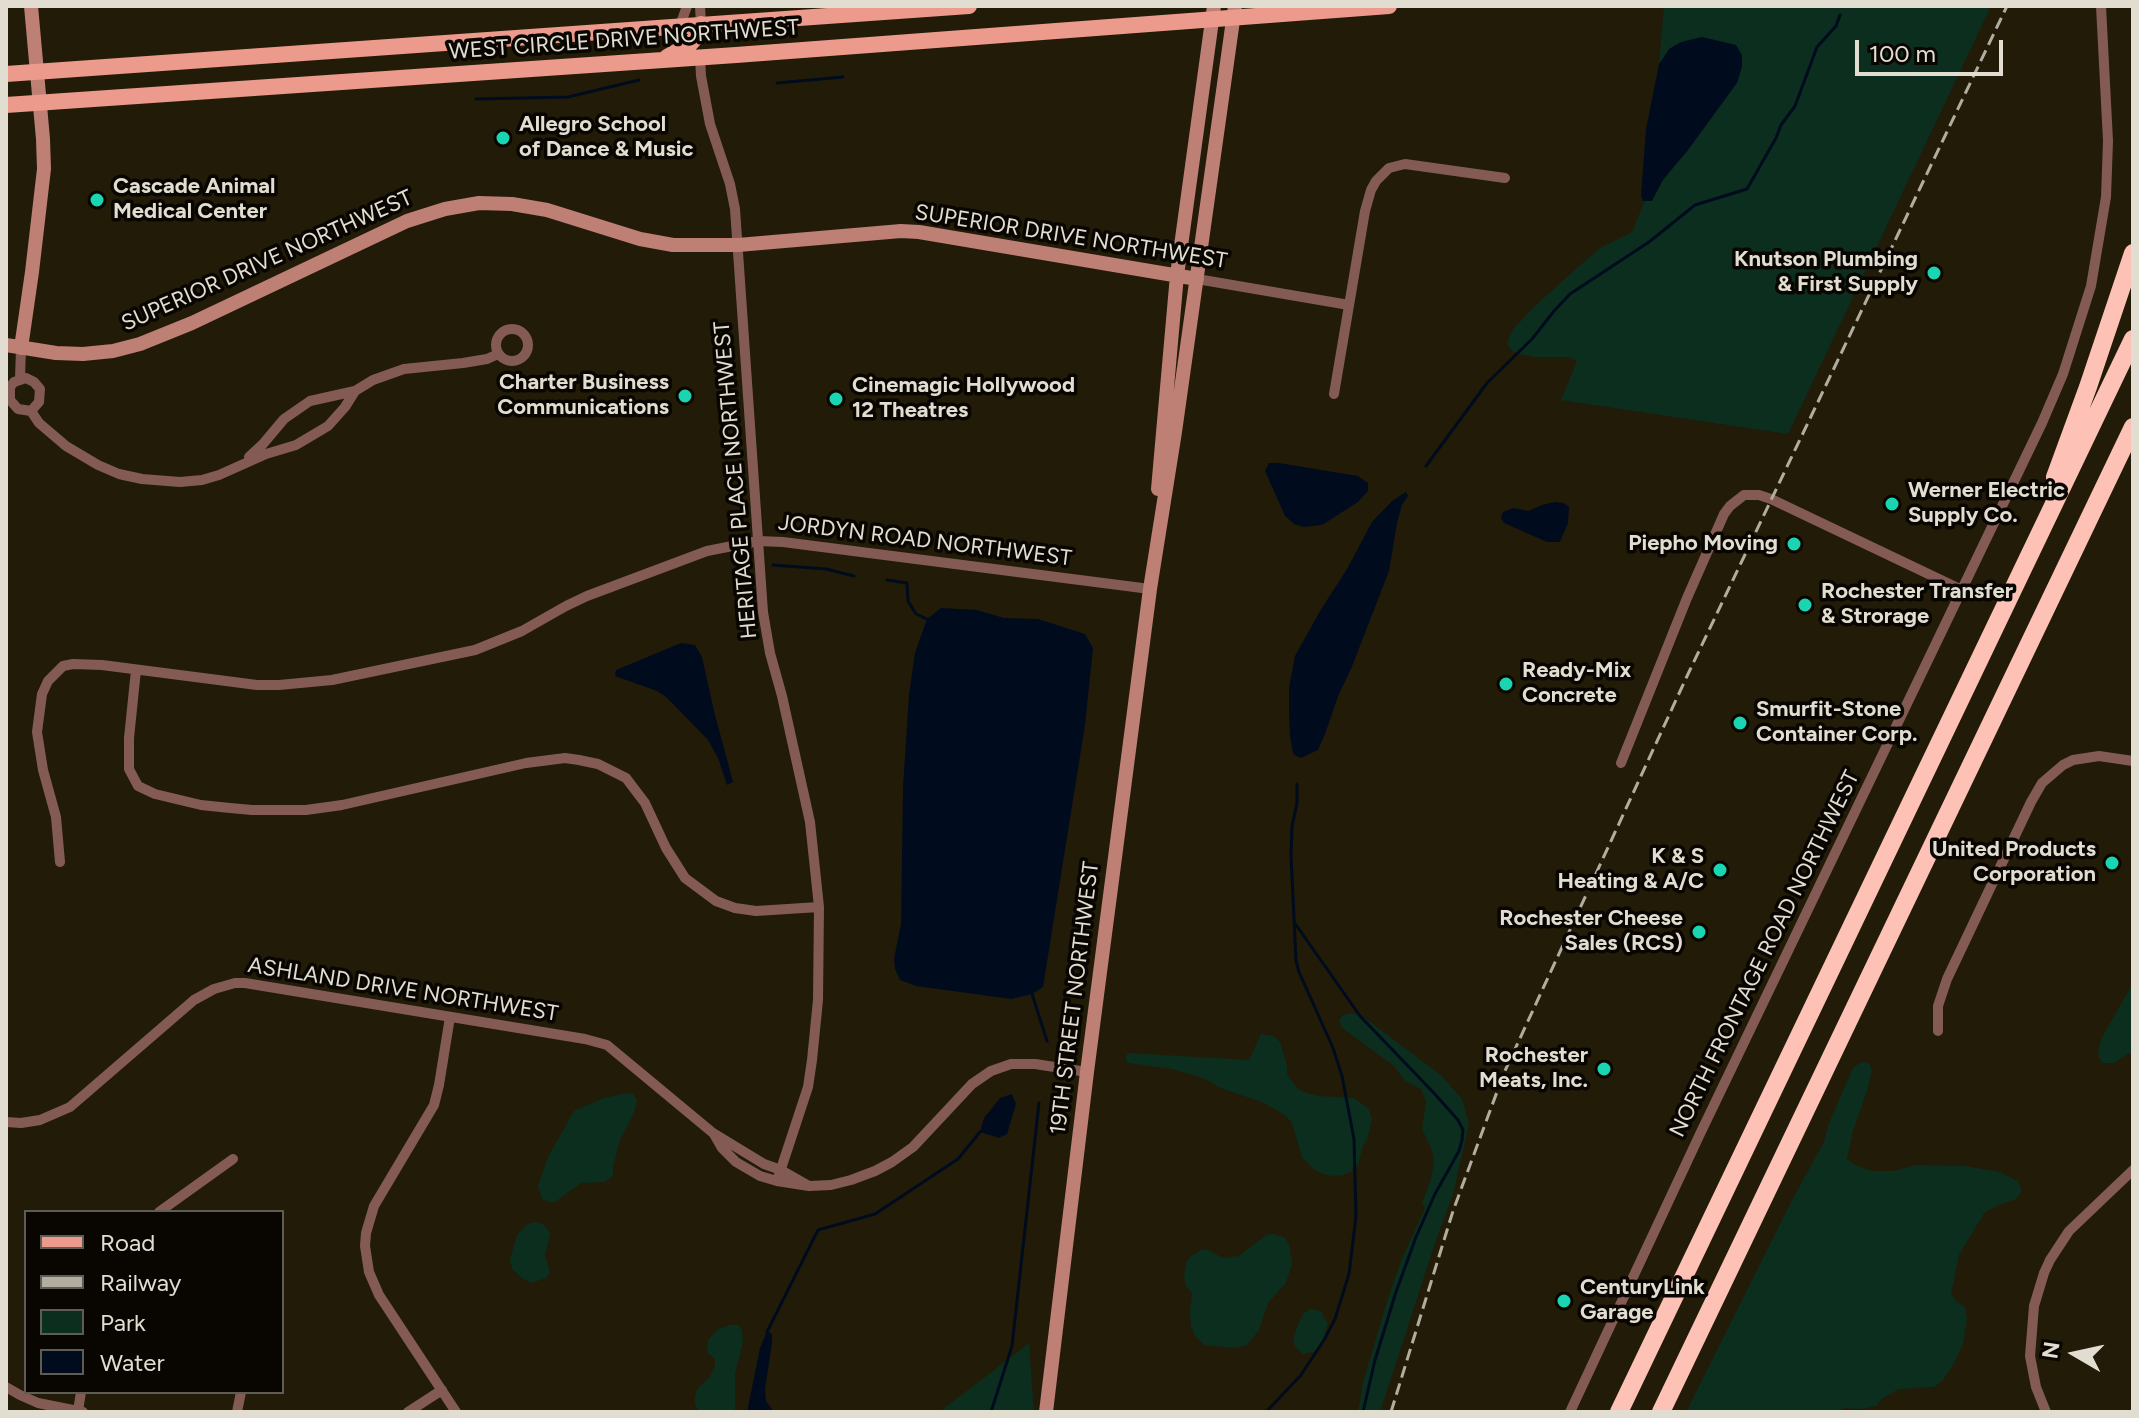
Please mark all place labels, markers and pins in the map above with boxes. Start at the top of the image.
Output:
place label: Allegro School of Dance & Music [519,112,694,164]
marker: Allegro School of Dance & Music [494,129,512,147]
place label: Cascade Animal Medical Center [113,174,275,226]
marker: Cascade Animal Medical Center [88,191,106,209]
place label: Knutson Plumbing & First Supply [1734,247,1918,298]
marker: Knutson Plumbing & First Supply [1925,264,1943,282]
place label: Charter Business Communications [497,370,669,422]
place label: Cinemagic Hollywood 12 Theatres [852,373,1075,424]
marker: Charter Business Communications [676,387,694,405]
marker: Cinemagic Hollywood 12 Theatres [827,390,845,408]
place label: Werner Electric Supply Co. [1908,478,2065,530]
marker: Werner Electric Supply Co. [1883,495,1901,513]
place label: Piepho Moving [1628,531,1778,557]
marker: Piepho Moving [1785,535,1803,553]
place label: Rochester Transfer & Strorage [1821,579,2013,630]
marker: Rochester Transfer & Strorage [1796,596,1814,614]
place label: Ready-Mix Concrete [1522,658,1631,710]
marker: Ready-Mix Concrete [1497,675,1515,693]
place label: Smurfit-Stone Container Corp. [1756,697,1917,748]
marker: Smurfit-Stone Container Corp. [1731,714,1749,732]
place label: United Products Corporation [1932,837,2096,888]
place label: K & S Heating & A/C [1557,844,1704,896]
marker: United Products Corporation [2103,854,2121,872]
marker: K & S Heating & A/C [1711,861,1729,879]
place label: Rochester Cheese Sales (RCS) [1499,906,1683,958]
marker: Rochester Cheese Sales (RCS) [1690,923,1708,941]
place label: Rochester Meats, Inc. [1479,1043,1588,1094]
marker: Rochester Meats, Inc. [1595,1060,1613,1078]
place label: CenturyLink Garage [1580,1275,1705,1326]
marker: CenturyLink Garage [1555,1292,1573,1310]

